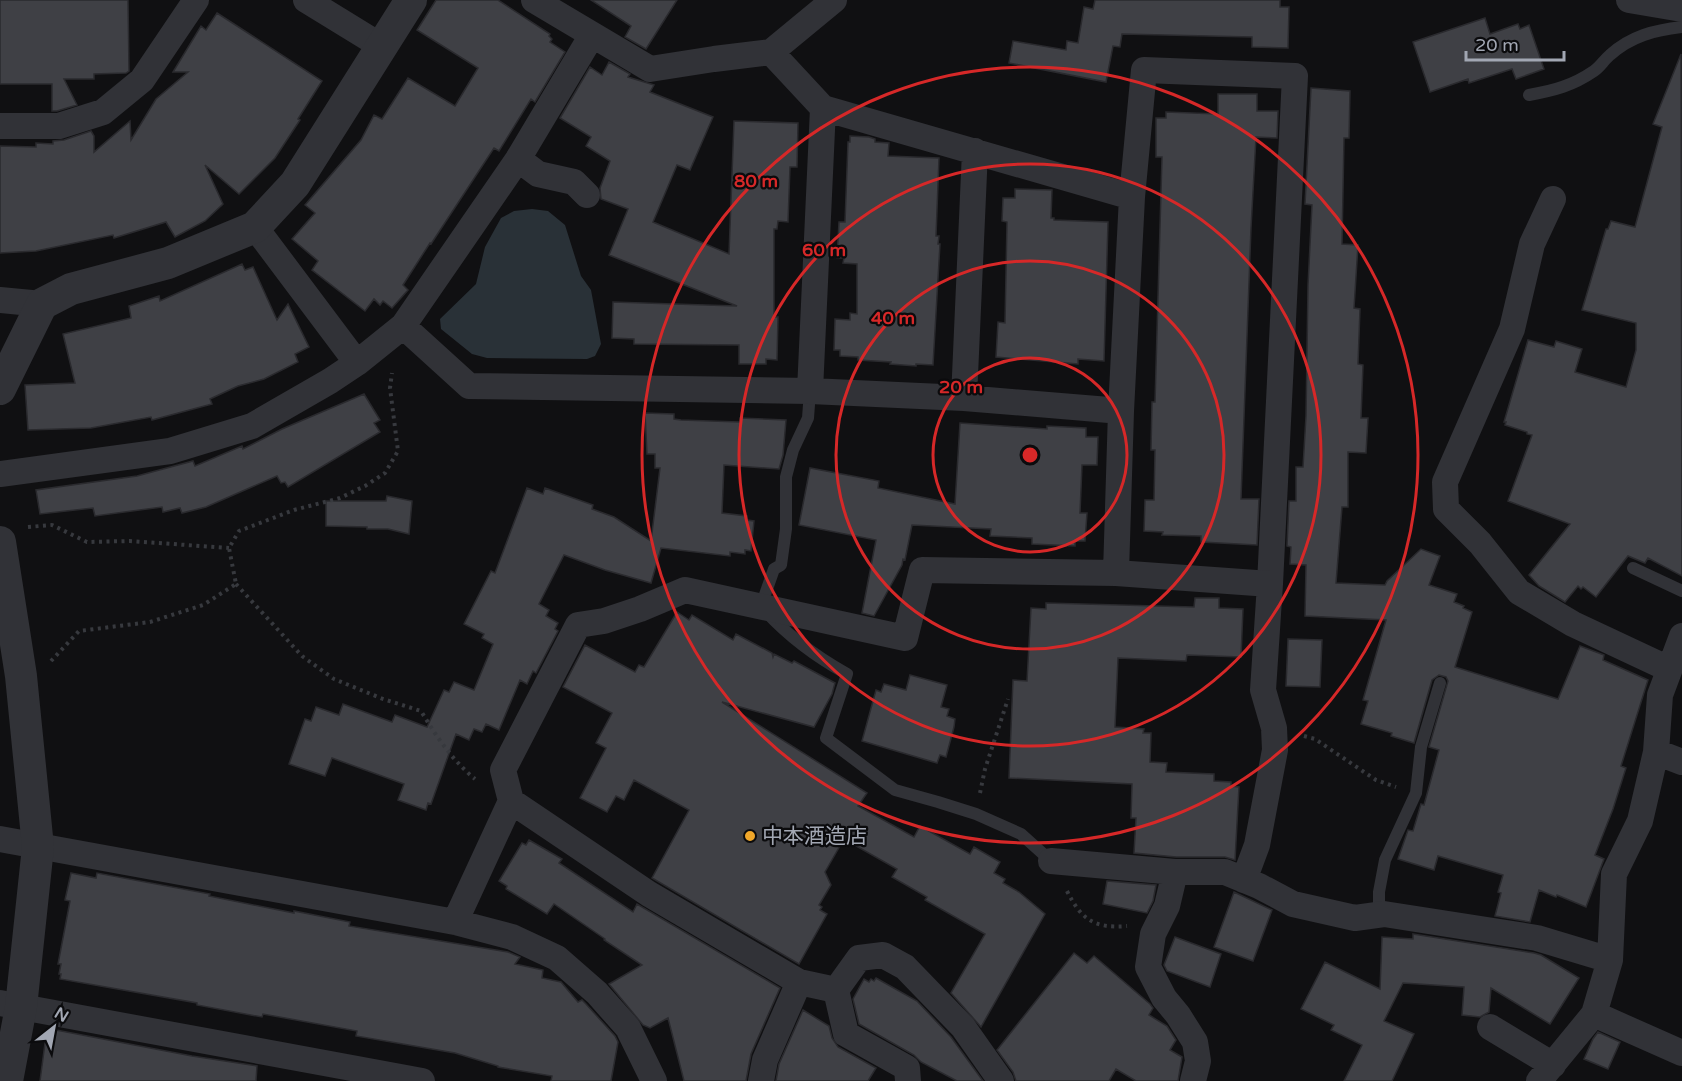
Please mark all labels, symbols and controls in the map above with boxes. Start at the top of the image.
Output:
scale bar [1466,24,1564,62]
text: 20 m [1475,34,1519,56]
text: 80 m [734,170,778,192]
text: 60 m [802,239,846,261]
text: 40 m [871,307,915,329]
text: 20 m [939,376,983,398]
centre of rings [1020,445,1040,465]
place label: 中本酒造店 [762,824,867,849]
marker: 中本酒造店 [743,829,757,843]
north arrow [24,997,84,1057]
text: N [51,1003,72,1027]

